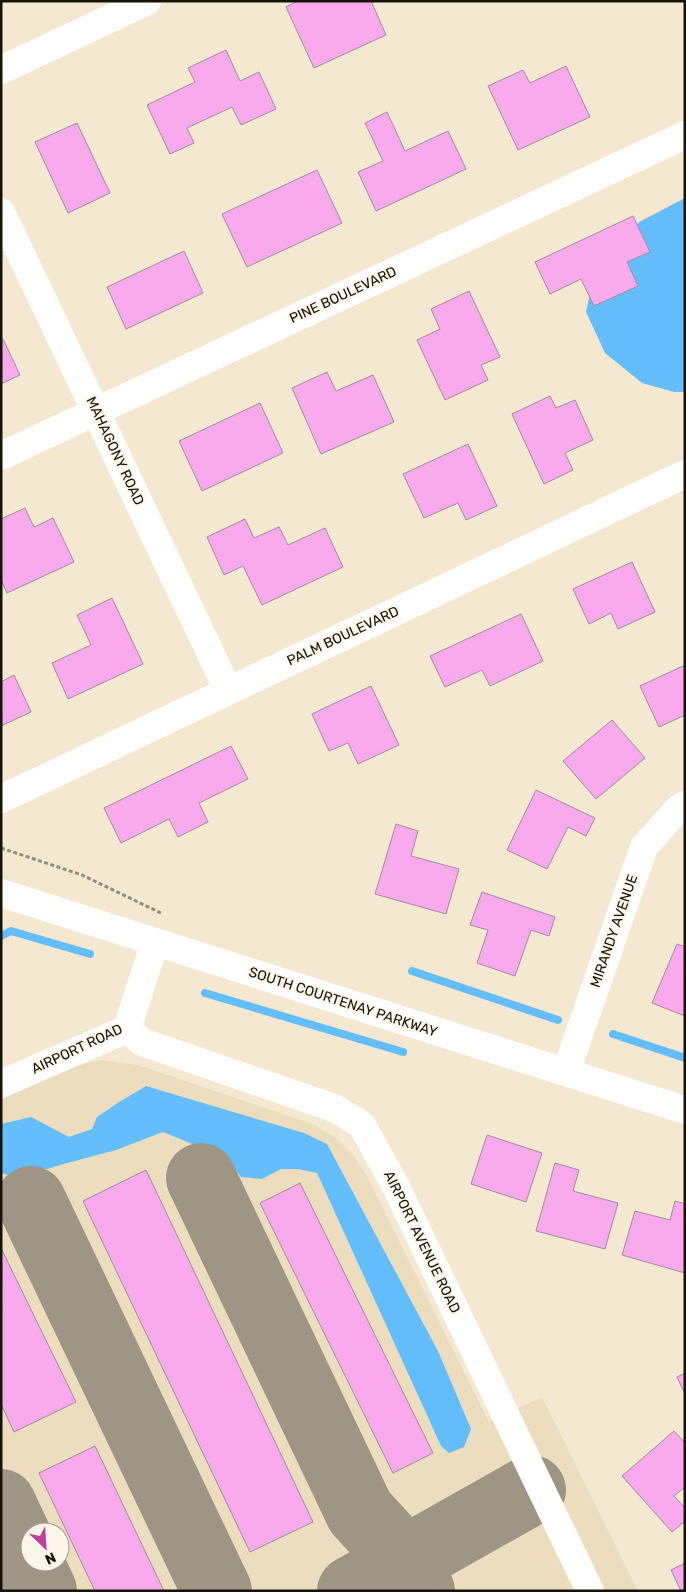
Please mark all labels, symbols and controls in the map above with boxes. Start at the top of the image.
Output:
street label: PINE BOULEVARD [287,263,399,327]
street label: MAHAGONY ROAD [82,394,148,508]
street label: PALM BOULEVARD [284,603,402,669]
street label: MIRANDY AVENUE [587,872,641,990]
street label: SOUTH COURTENAY PARKWAY [246,963,440,1041]
street label: AIRPORT ROAD [29,1020,125,1078]
street label: AIRPORT AVENUE ROAD [380,1168,464,1316]
north arrow [20,1522,70,1572]
text: N [42,1548,58,1568]

